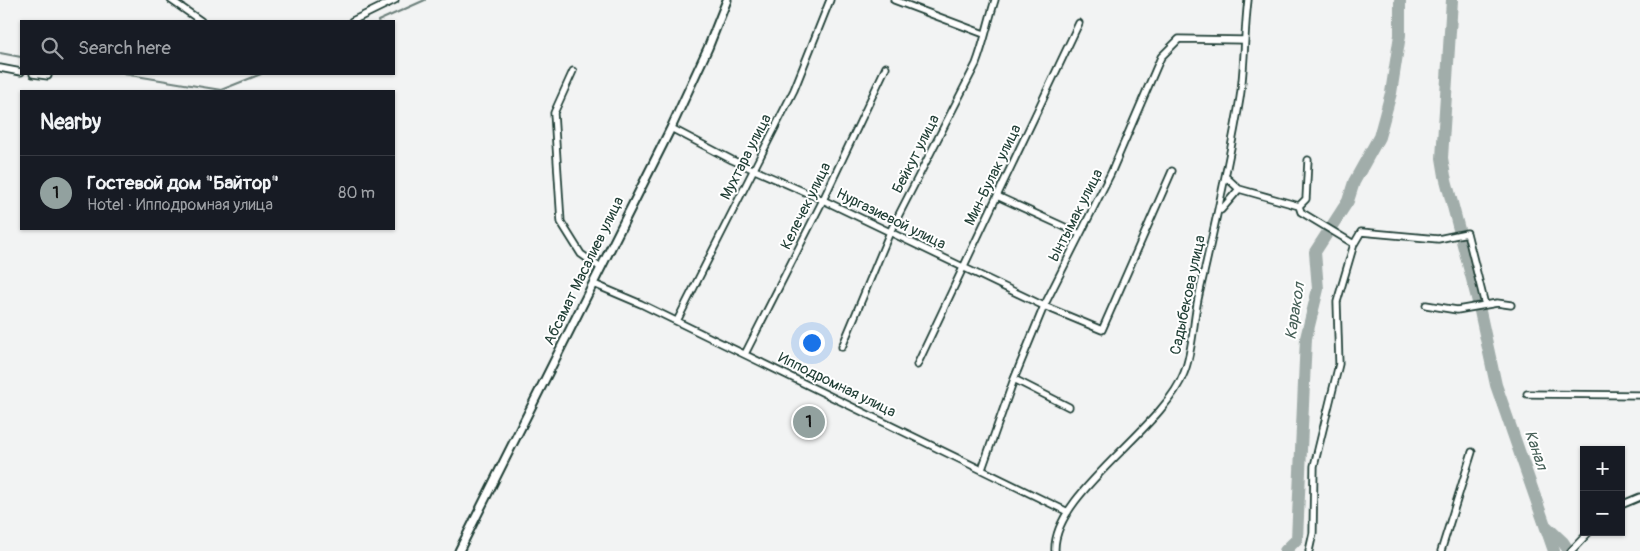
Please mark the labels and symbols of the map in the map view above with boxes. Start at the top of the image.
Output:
street label: Мухтара улица [716,111,776,203]
street label: Бейкут улица [888,111,944,197]
street label: Мин-Булак улица [960,121,1026,229]
street label: Келечек улица [777,159,835,253]
street label: Ынтымак улица [1045,166,1107,264]
street label: Нургазиевой улица [833,184,949,254]
street label: Абсамат Масалиев улица [540,194,628,348]
street label: Садыбекова улица [1166,234,1210,356]
water label: Каракол [1281,280,1310,341]
your location [799,330,825,356]
street label: Ипподромная улица [775,348,899,422]
pin: 1 [793,403,825,441]
water label: Канал [1520,428,1553,474]

